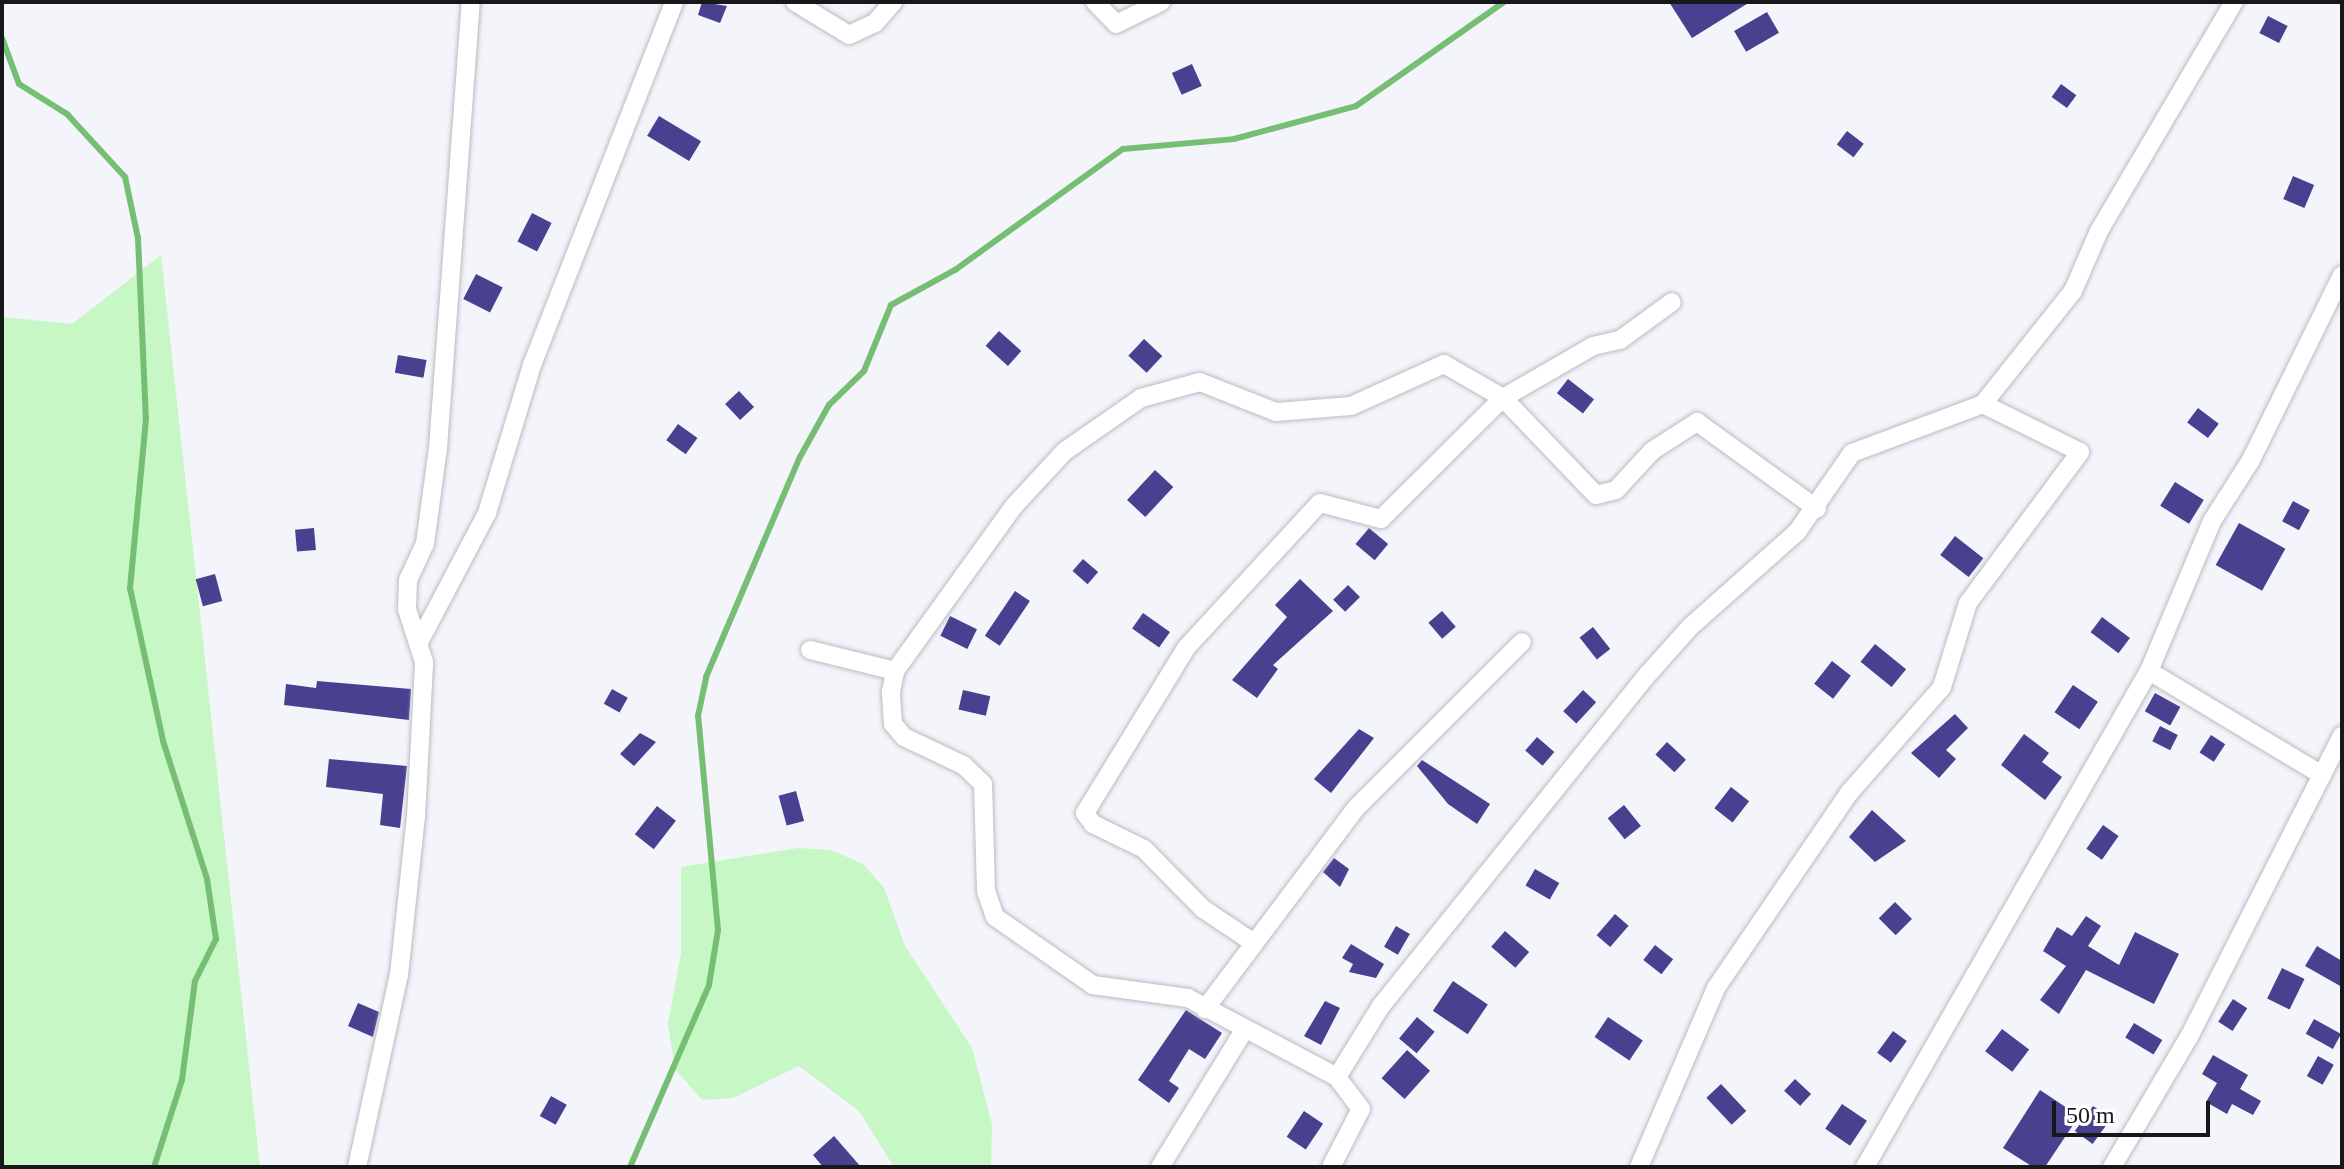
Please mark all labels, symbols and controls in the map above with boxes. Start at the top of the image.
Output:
scale bar [2056,1085,2214,1135]
text: 50 m [2066,1102,2115,1128]

